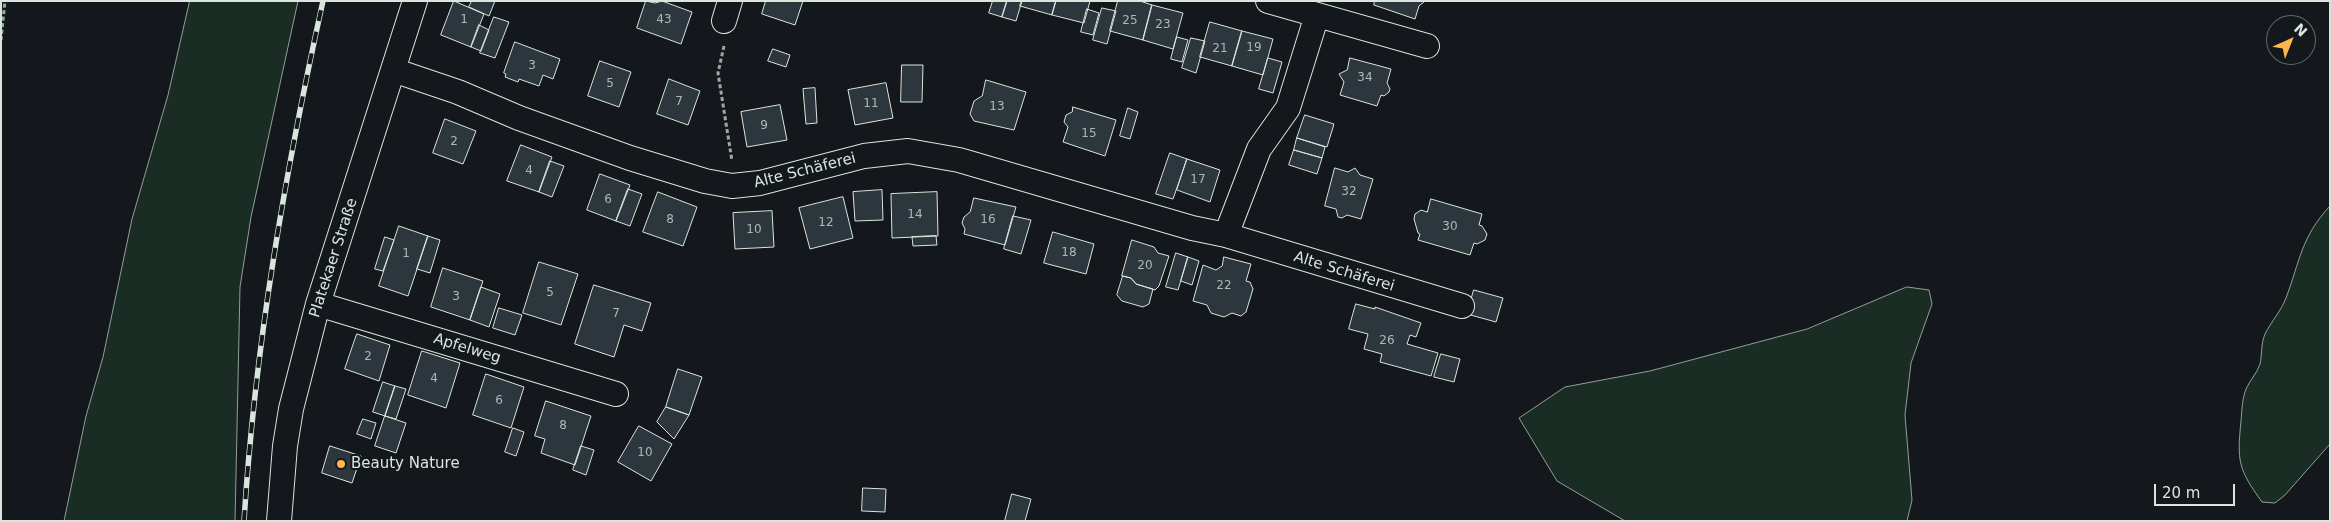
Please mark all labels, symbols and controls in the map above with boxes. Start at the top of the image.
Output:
house number: 1 [460,13,468,27]
house number: 43 [656,13,672,27]
house number: 25 [1122,14,1138,28]
north arrow [2266,15,2316,65]
house number: 23 [1155,18,1171,32]
text: N [2291,20,2310,40]
house number: 19 [1246,41,1262,55]
house number: 21 [1212,42,1228,56]
house number: 3 [528,59,536,73]
house number: 34 [1357,71,1373,85]
house number: 5 [606,77,614,91]
house number: 7 [675,95,683,109]
house number: 11 [863,97,879,111]
house number: 13 [989,100,1005,114]
house number: 9 [760,119,768,133]
house number: 15 [1081,127,1097,141]
house number: 2 [450,135,458,149]
street label: Alte Schäferei [752,150,858,192]
house number: 4 [525,164,533,178]
house number: 17 [1190,173,1206,187]
house number: 32 [1341,185,1357,199]
house number: 6 [604,193,612,207]
street label: Platekaer Straße [306,196,362,320]
house number: 14 [907,208,923,222]
house number: 8 [666,213,674,227]
house number: 16 [980,213,996,227]
house number: 12 [818,216,834,230]
house number: 30 [1442,220,1458,234]
house number: 10 [746,223,762,237]
house number: 18 [1061,246,1077,260]
house number: 1 [402,247,410,261]
street label: Alte Schäferei [1291,248,1397,296]
house number: 20 [1137,259,1153,273]
house number: 22 [1216,279,1232,293]
house number: 5 [546,286,554,300]
house number: 3 [452,290,460,304]
house number: 7 [612,307,620,321]
street label: Apfelweg [431,330,503,368]
house number: 26 [1379,334,1395,348]
house number: 2 [364,350,372,364]
house number: 4 [430,372,438,386]
house number: 6 [495,394,503,408]
house number: 8 [559,419,567,433]
house number: 10 [637,446,653,460]
place label: Beauty Nature [351,455,460,473]
marker: Beauty Nature [335,458,347,470]
scale bar [2156,474,2237,506]
text: 20 m [2162,484,2200,502]

